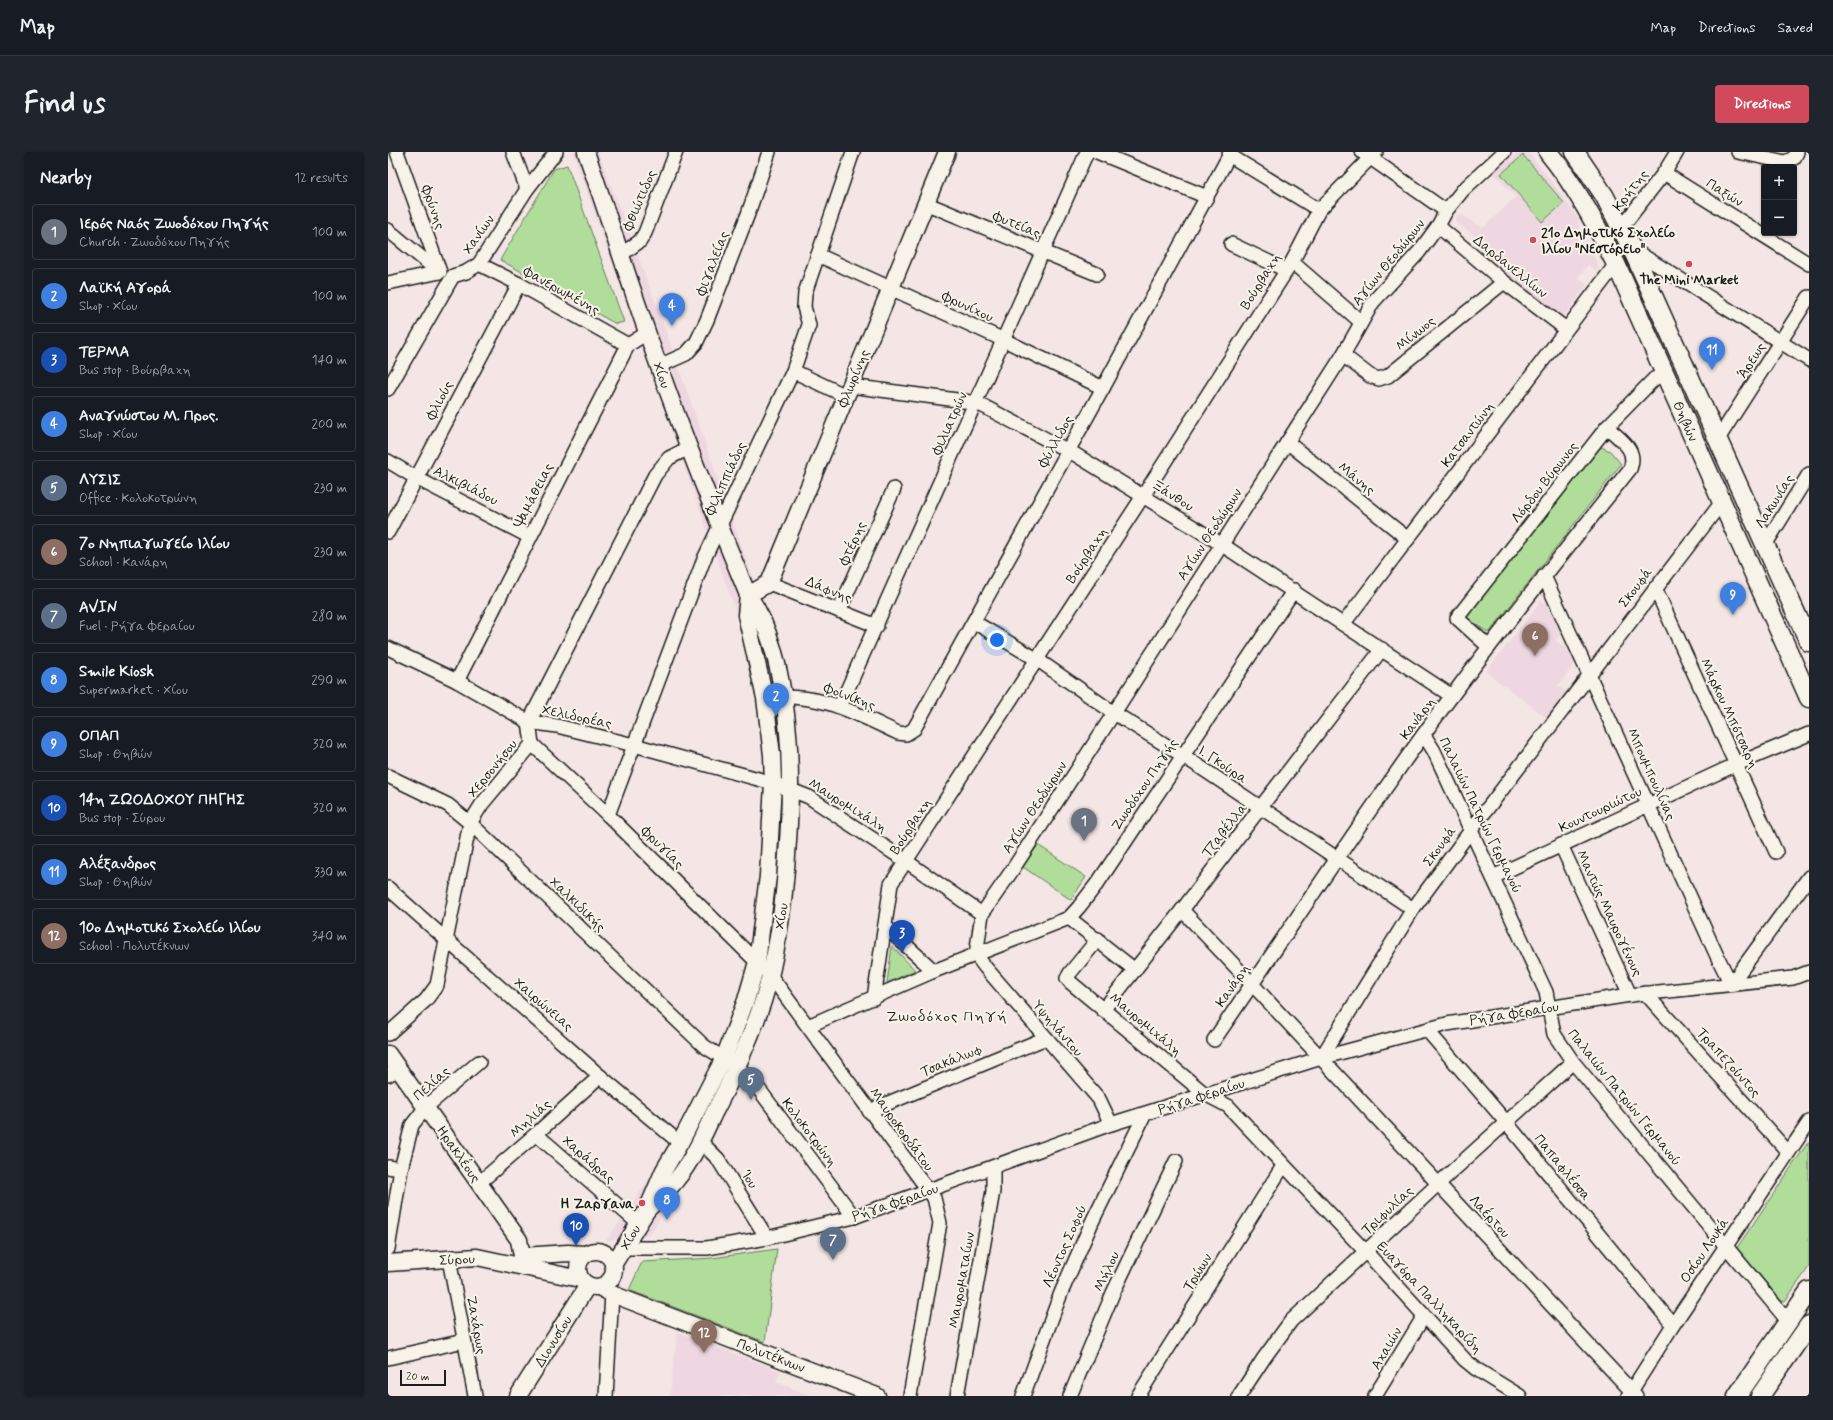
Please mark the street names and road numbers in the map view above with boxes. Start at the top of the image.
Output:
street label: Κρήτης [1609,166,1653,215]
street label: Φθιώτιδος [619,167,661,234]
street label: Παξών [1703,175,1746,211]
street label: Φρύνης [417,182,449,232]
street label: Φυτείας [989,207,1043,243]
street label: Χανίων [459,211,499,258]
street label: Αγίων Θεοδώρων [1348,216,1429,310]
street label: Φιγαλείας [692,229,733,299]
street label: Δαρδανελλίων [1469,231,1551,302]
street label: Βούρβαχη [1236,250,1285,313]
street label: Φανερωμένης [519,261,603,319]
street label: Φρυνίχου [938,287,996,327]
street label: Μίνωος [1392,312,1439,355]
street label: Άρεως [1734,339,1770,382]
street label: Φλωρίνης [833,347,874,411]
street label: Χίου [648,360,674,391]
street label: Φλιούς [422,378,458,424]
street label: Φιλιατρών [928,389,972,459]
street label: Κατσαντώνη [1437,398,1498,471]
street label: Θηβών [1668,398,1702,444]
street label: Φύλλιδος [1034,412,1078,472]
street label: Λόρδου Βύρωνος [1507,438,1582,527]
street label: Φιλιππιάδος [701,439,751,519]
street label: Μάνης [1334,458,1379,499]
street label: Ψαμάθειας [510,460,558,532]
street label: Αλκιβιάδου [430,462,501,510]
street label: Λακωνίας [1751,471,1799,532]
street label: Ξάνθου [1148,476,1197,516]
street label: Αγίων Θεοδώρων [1173,485,1246,584]
street label: Φτέρης [834,518,871,569]
street label: Βούρβαχη [1062,524,1112,587]
street label: Σκουφά [1615,564,1657,611]
street label: Δάφνης [803,572,855,607]
street label: Μάρκου Μπότσαρη [1696,655,1763,771]
street label: Φοινίκης [820,679,878,715]
street label: Κανάρη [1396,694,1439,744]
street label: Χελιδορέας [540,700,614,733]
street label: Μπουμπουλίνας [1623,725,1679,823]
street label: Ζωοδόχου Πηγής [1107,735,1182,834]
street label: Παλαιών Πατρών Γερμανού [1435,735,1526,896]
street label: Χερσονήσου [464,736,522,801]
street label: Ι. Γκούρα [1194,742,1251,788]
street label: Αγίων Θεοδώρων [998,758,1071,857]
street label: Μαυρομιχάλη [805,774,890,837]
street label: Κουντουριώτου [1556,783,1645,837]
street label: Βούρβαχη [886,795,936,858]
street label: Τζαβέλλα [1197,799,1252,861]
street label: Φρυγίας [636,822,688,873]
street label: Σκουφά [1419,823,1461,870]
street label: Μαντώς Μαυρογένους [1572,847,1647,979]
street label: Χαλκιδικής [545,873,609,936]
street label: Χίου [771,902,793,931]
street label: Κανάρη [1212,960,1254,1011]
street label: Χαιρώνειας [510,974,577,1035]
street label: Μαυρομιχάλη [1105,989,1185,1060]
street label: Υψηλάντου [1028,997,1087,1061]
street label: Ρήγα Φεραίου [1468,998,1560,1030]
street label: Τραπεζούντος [1692,1024,1764,1101]
street label: Παλαιών Πατρών Γερμανού [1563,1025,1685,1170]
street label: Τσακάλωφ [918,1040,985,1081]
street label: Πελίας [409,1062,454,1105]
street label: Ρήγα Φεραίου [1156,1074,1247,1119]
street label: Μαυροκορδάτου [865,1084,937,1175]
street label: Μηλιάς [506,1095,555,1142]
street label: Κολοκοτρώνη [777,1095,841,1171]
street label: Ηρακλέους [432,1122,485,1187]
street label: Παπαφλέσσα [1530,1130,1595,1205]
street label: Χαράδρας [558,1132,619,1188]
street label: Ίου [737,1167,762,1192]
street label: Ρήγα Φεραίου [850,1180,941,1226]
street label: Τριφυλίας [1358,1182,1417,1239]
street label: Λαέρτου [1465,1191,1514,1242]
street label: Λέοντος Σοφού [1038,1202,1091,1291]
street label: Οσίου Λουκά [1676,1214,1733,1287]
street label: Χίου [616,1222,645,1254]
street label: Μαυροματαίων [945,1231,979,1330]
street label: Ευαγόρα Παλληκαρίδη [1373,1238,1486,1358]
street label: Μήλου [1090,1248,1124,1294]
street label: Σύρου [439,1250,475,1270]
street label: Τρώων [1179,1250,1216,1295]
street label: Ζαχάρως [462,1295,490,1356]
street label: Διονυσίου [531,1312,577,1371]
street label: Αχαιών [1367,1324,1407,1373]
street label: Πολυτέκνων [734,1334,808,1377]

